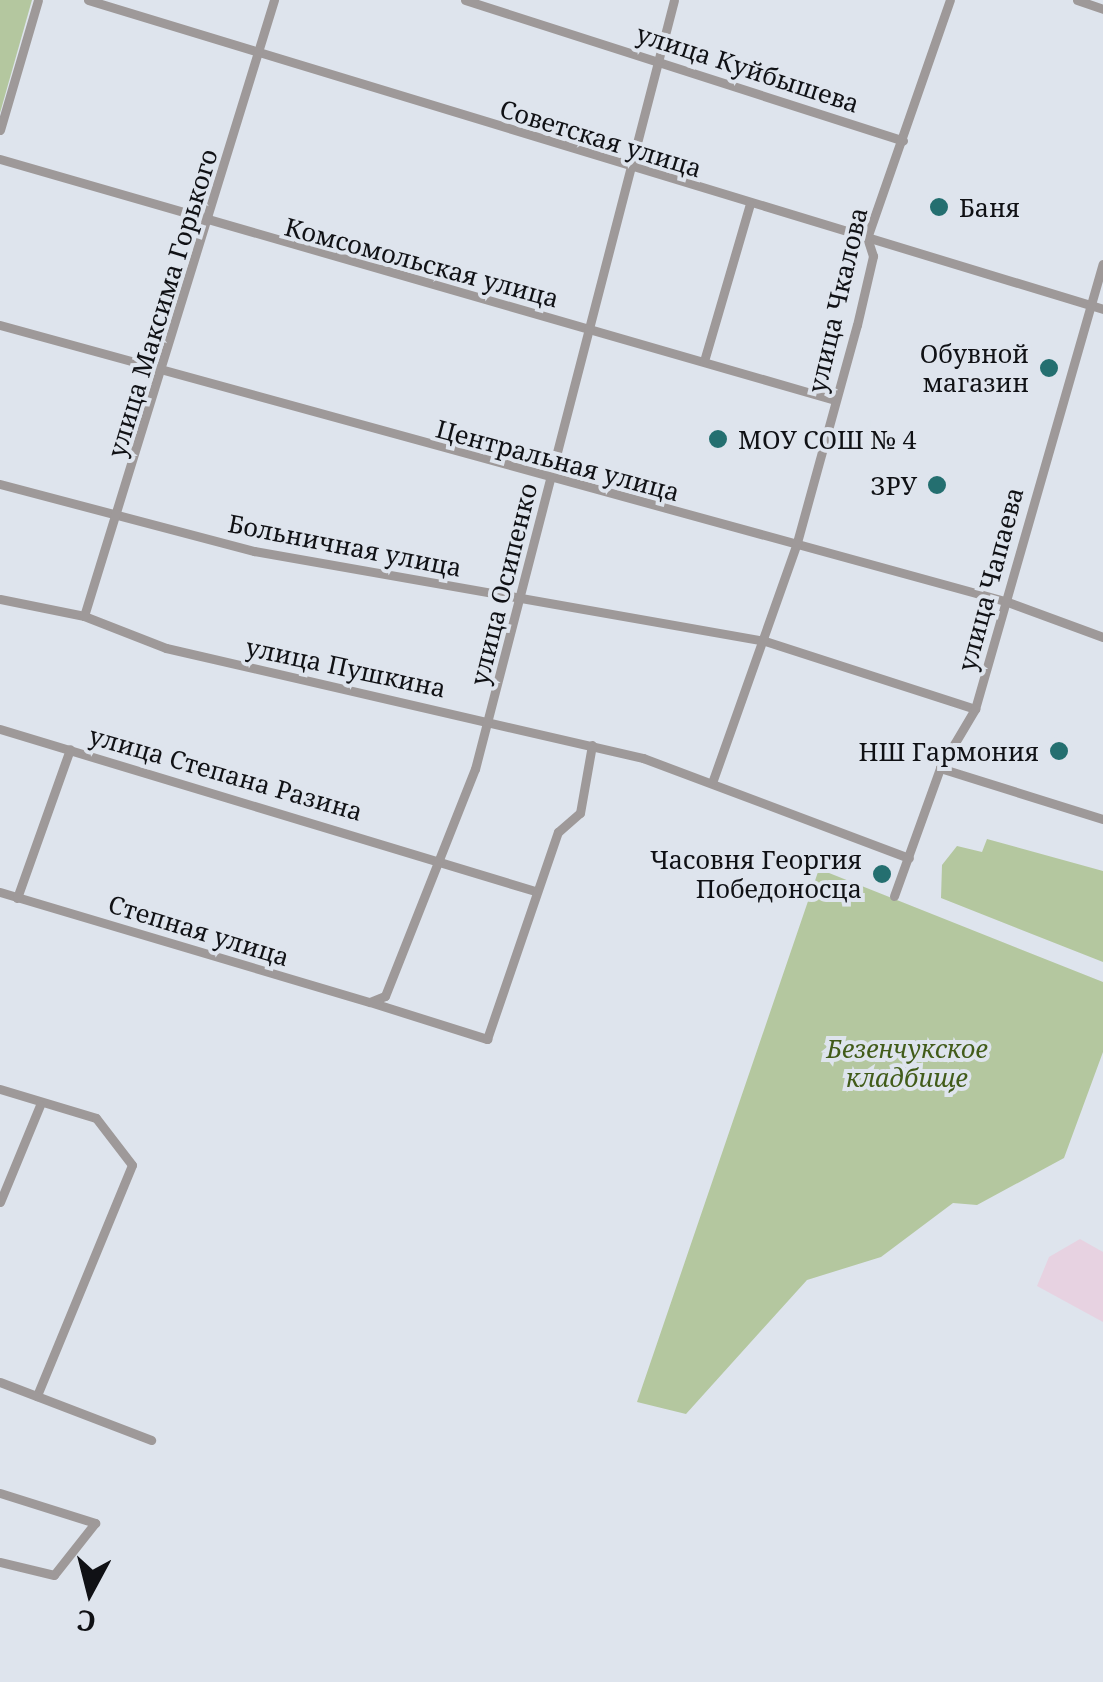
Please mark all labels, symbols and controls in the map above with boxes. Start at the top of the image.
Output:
street label: улица Куйбышева [633,18,863,118]
street label: Советская улица [496,93,706,183]
street label: улица Максима Горького [101,145,223,461]
place label: Баня [959,192,1020,222]
marker: Баня [928,196,950,218]
street label: улица Чкалова [801,204,873,396]
street label: Комсомольская улица [282,211,562,313]
place label: Обувной магазин [920,339,1029,398]
marker: Обувной магазин [1038,357,1060,379]
street label: Центральная улица [433,413,683,507]
place label: МОУ СОШ № 4 [738,424,916,454]
marker: МОУ СОШ № 4 [707,428,729,450]
place label: ЗРУ [871,470,917,500]
marker: ЗРУ [926,474,948,496]
street label: улица Осипенко [463,480,543,688]
street label: улица Чапаева [951,484,1029,674]
street label: Больничная улица [226,508,464,582]
street label: улица Пушкина [243,631,449,703]
street label: улица Степана Разина [86,720,366,826]
place label: НШ Гармония [859,736,1039,766]
marker: НШ Гармония [1048,740,1070,762]
place label: Часовня Георгия Победоносца [650,845,862,904]
marker: Часовня Георгия Победоносца [871,863,893,885]
street label: Степная улица [105,888,293,972]
park label: Безенчукское кладбище [826,1034,988,1093]
north arrow [40,1542,140,1642]
text: С [75,1602,98,1642]

